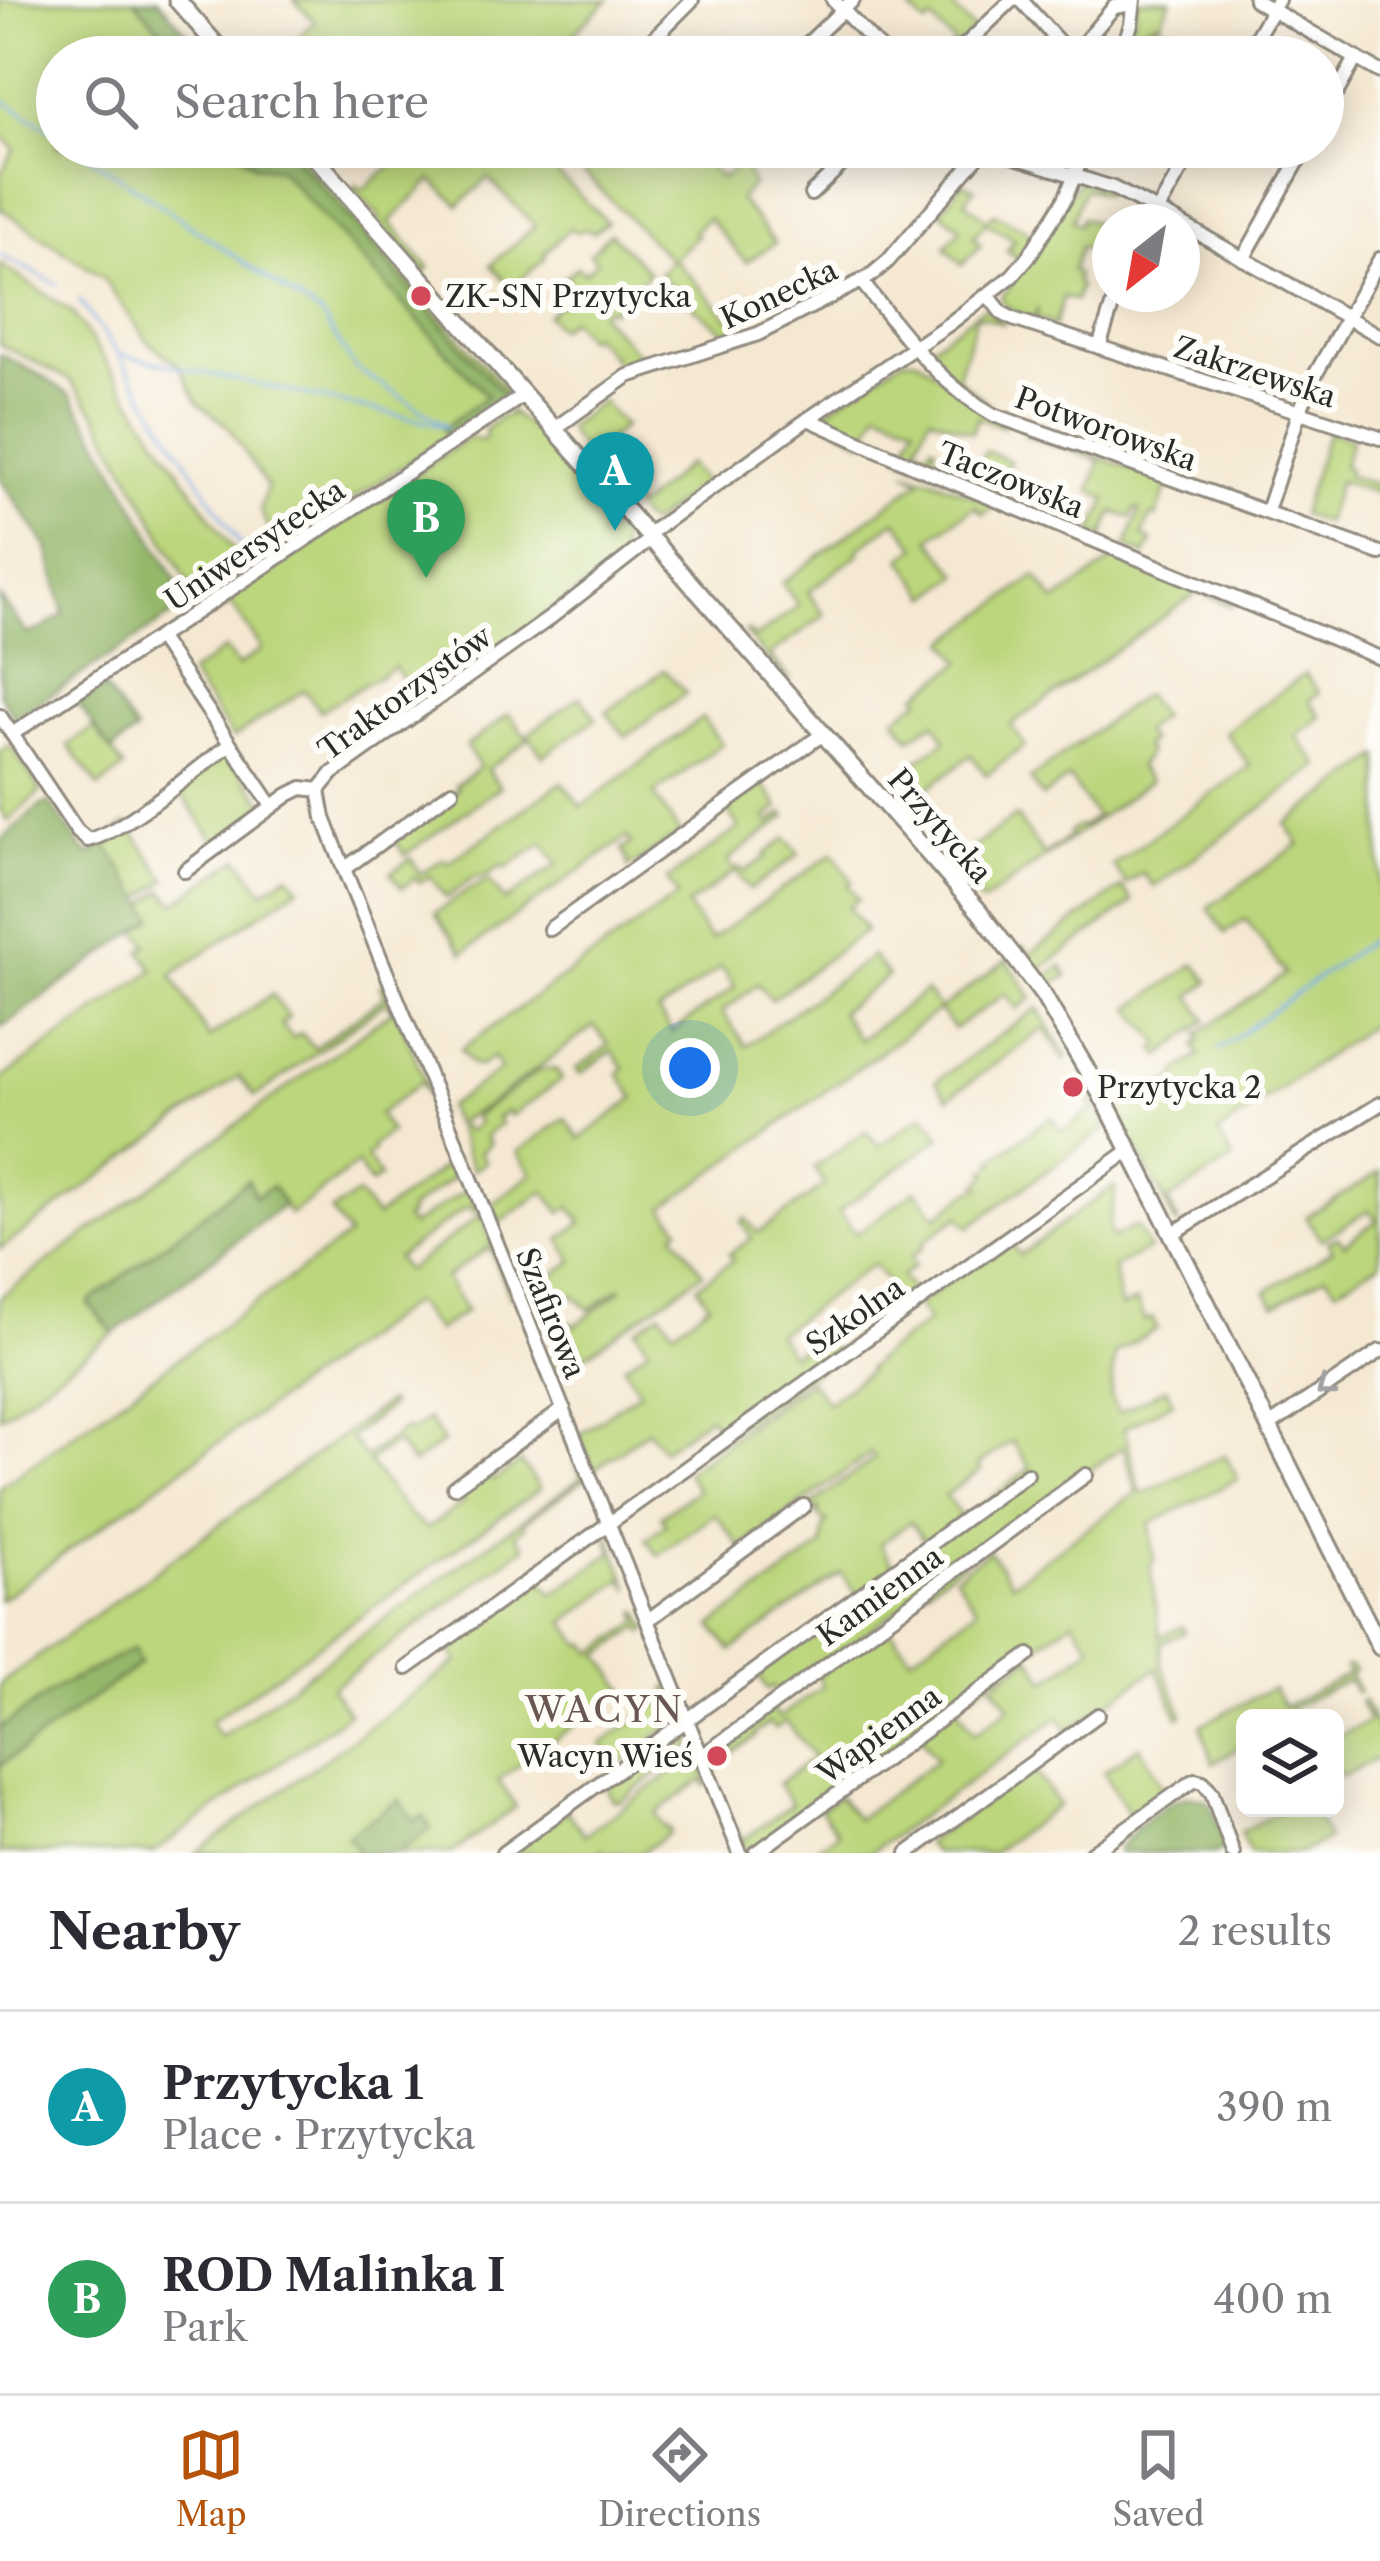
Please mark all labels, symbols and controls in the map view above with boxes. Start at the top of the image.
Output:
search box [36,36,1344,168]
icon: search [78,69,144,135]
text: Search here [174,74,429,130]
north arrow [1092,204,1200,312]
street label: Konecka [715,251,843,337]
place label: ZK-SN Przytycka [445,278,691,315]
marker: ZK-SN Przytycka [408,283,434,309]
street label: Zakrzewska [1170,328,1341,416]
street label: Potworowska [1010,379,1202,479]
pin: A [576,432,654,531]
street label: Taczowska [933,434,1089,526]
street label: Uniwersytecka [158,471,352,619]
pin: B [387,479,465,578]
street label: Traktorzystów [311,617,500,768]
street label: Przytycka [880,761,1000,891]
your location [660,1038,720,1098]
place label: Przytycka 2 [1097,1069,1261,1106]
marker: Przytycka 2 [1060,1074,1086,1100]
street label: Szafirowa [508,1242,594,1384]
street label: Szkolna [799,1269,911,1363]
one-way arrow [1316,1374,1338,1396]
street label: Kamienna [810,1538,950,1654]
street label: Wapienna [809,1678,948,1793]
district label: WACYN [524,1687,685,1731]
map controls [1236,1709,1344,1817]
button: layers [1236,1709,1344,1817]
place label: Wacyn Wieś [516,1738,693,1775]
marker: Wacyn Wieś [704,1743,730,1769]
text: Nearby [48,1900,240,1962]
text: 2 results [1178,1907,1332,1955]
text: Przytycka 1 [162,2055,424,2111]
text: A [72,2083,102,2131]
text: 390 m [1216,2083,1332,2131]
text: Place · Przytycka [162,2111,475,2159]
text: ROD Malinka I [162,2247,506,2303]
text: B [73,2275,102,2323]
text: 400 m [1213,2275,1332,2323]
text: Park [162,2303,247,2351]
tab: Map [176,2422,247,2535]
tab: Directions [598,2422,761,2535]
tab: Saved [1113,2422,1204,2535]

